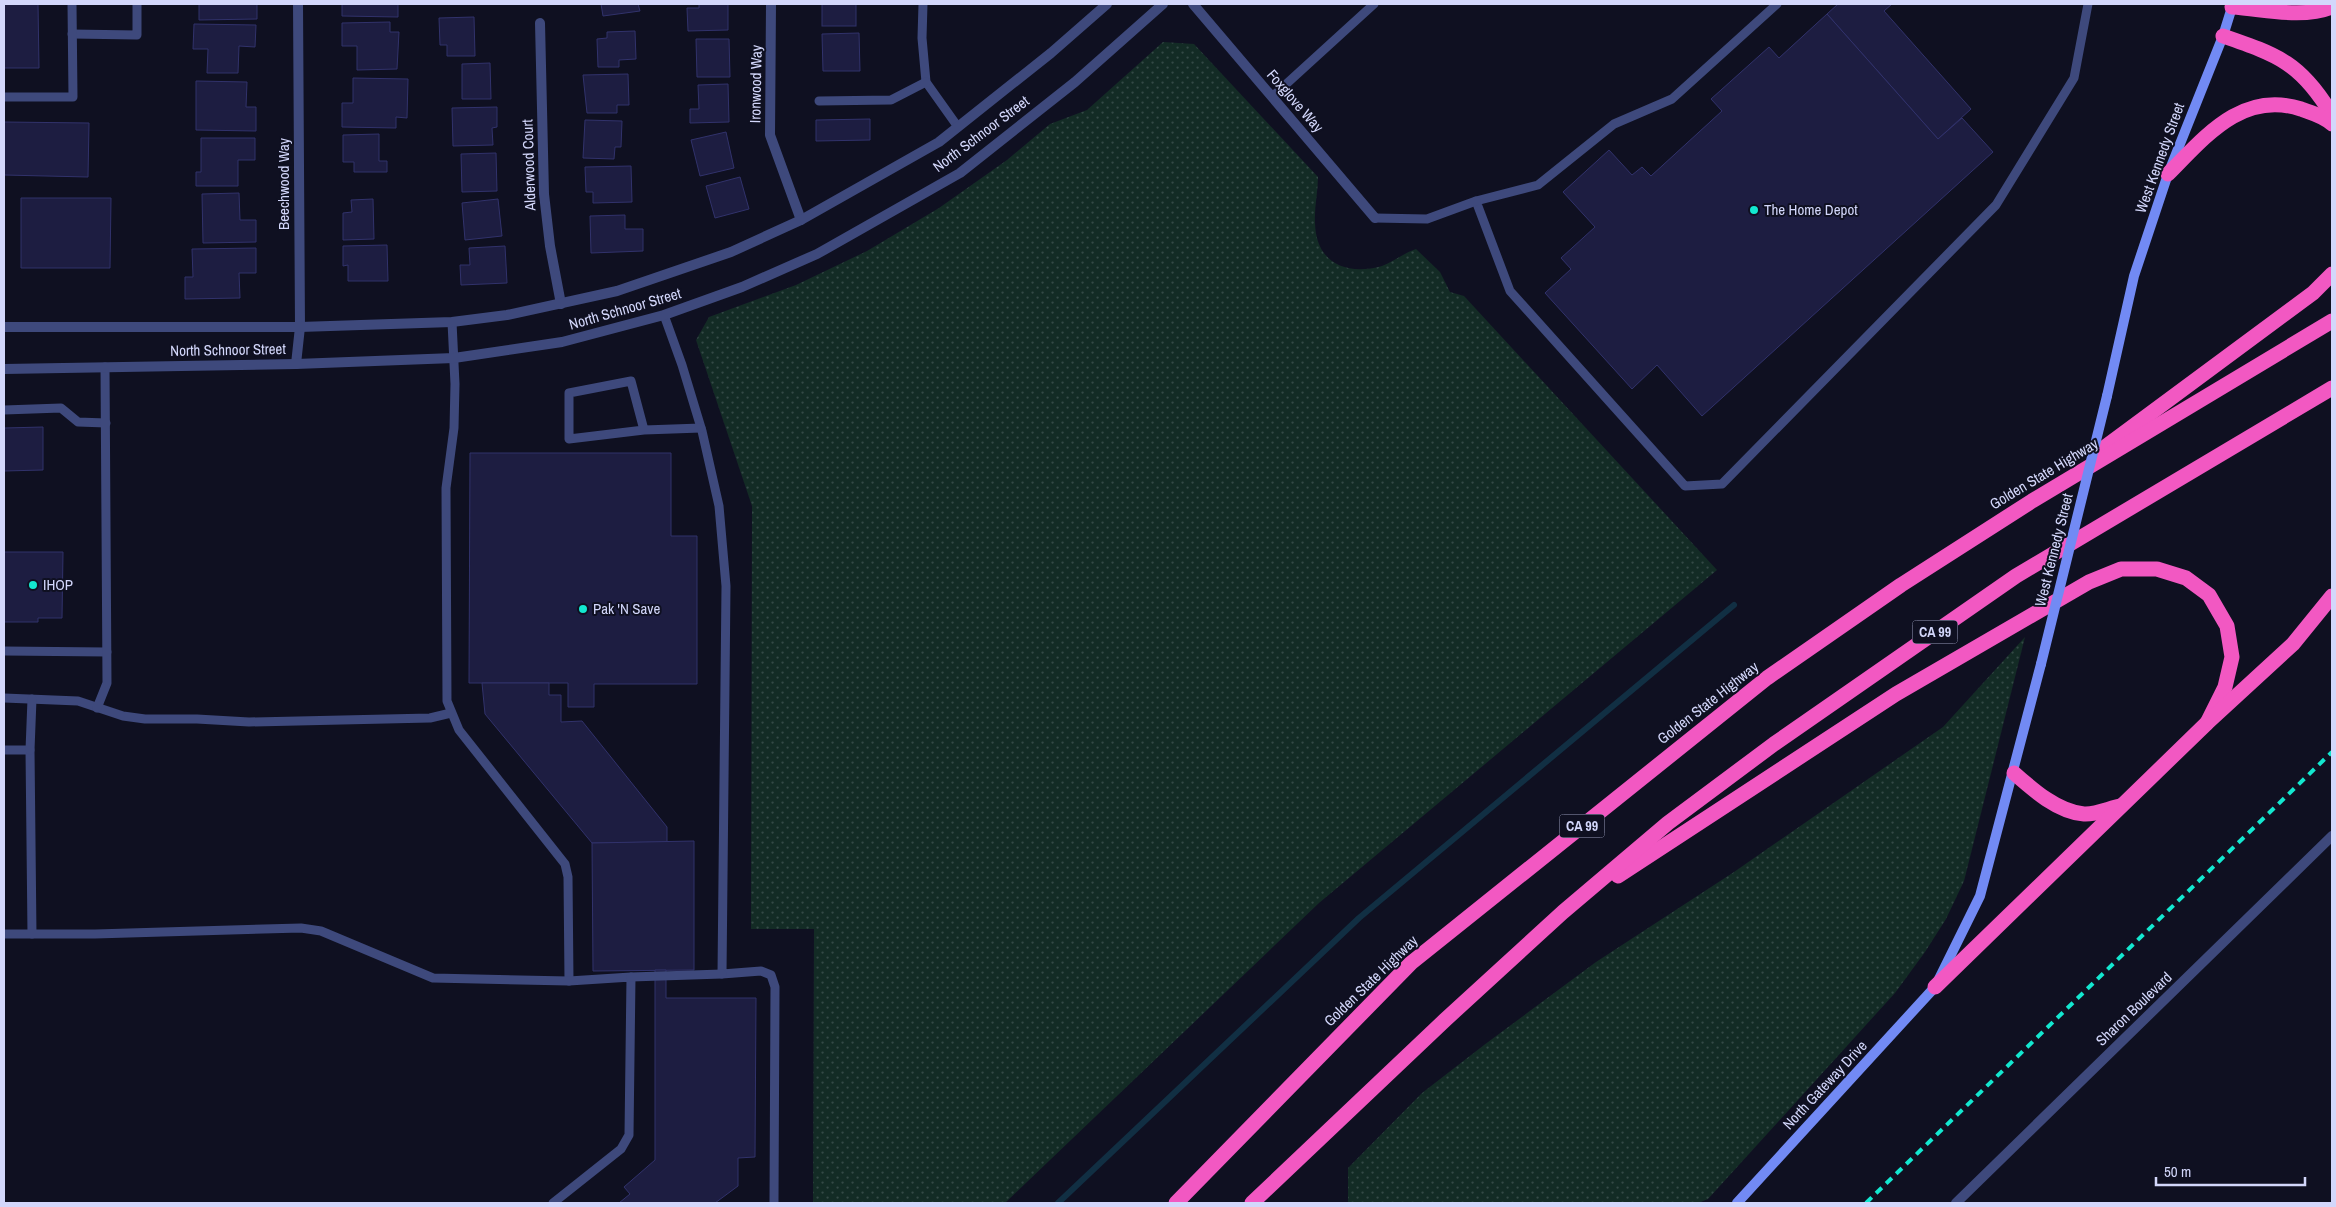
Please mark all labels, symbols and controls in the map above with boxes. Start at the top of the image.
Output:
street label: Ironwood Way [744,44,767,123]
street label: Foxglove Way [1262,65,1329,137]
street label: North Schnoor Street [928,90,1034,177]
street label: West Kennedy Street [2130,99,2189,216]
street label: Alderwood Court [516,118,541,212]
street label: Beechwood Way [273,137,294,230]
place label: The Home Depot [1764,199,1858,220]
marker: The Home Depot [1748,204,1760,216]
street label: North Schnoor Street [566,282,684,335]
street label: North Schnoor Street [170,338,287,361]
street label: Golden State Highway [1986,432,2103,514]
street label: West Kennedy Street [2029,490,2078,609]
place label: IHOP [43,574,73,595]
marker: IHOP [27,579,39,591]
place label: Pak 'N Save [593,598,660,619]
marker: Pak 'N Save [577,603,589,615]
road number: CA 99 [1912,620,1958,644]
street label: Golden State Highway [1653,656,1763,749]
road number: CA 99 [1560,814,1604,838]
street label: Golden State Highway [1319,930,1423,1031]
street label: Sharon Boulevard [2091,967,2176,1050]
street label: North Gateway Drive [1778,1035,1872,1134]
scale bar [2156,1154,2305,1186]
text: 50 m [2164,1161,2191,1182]

